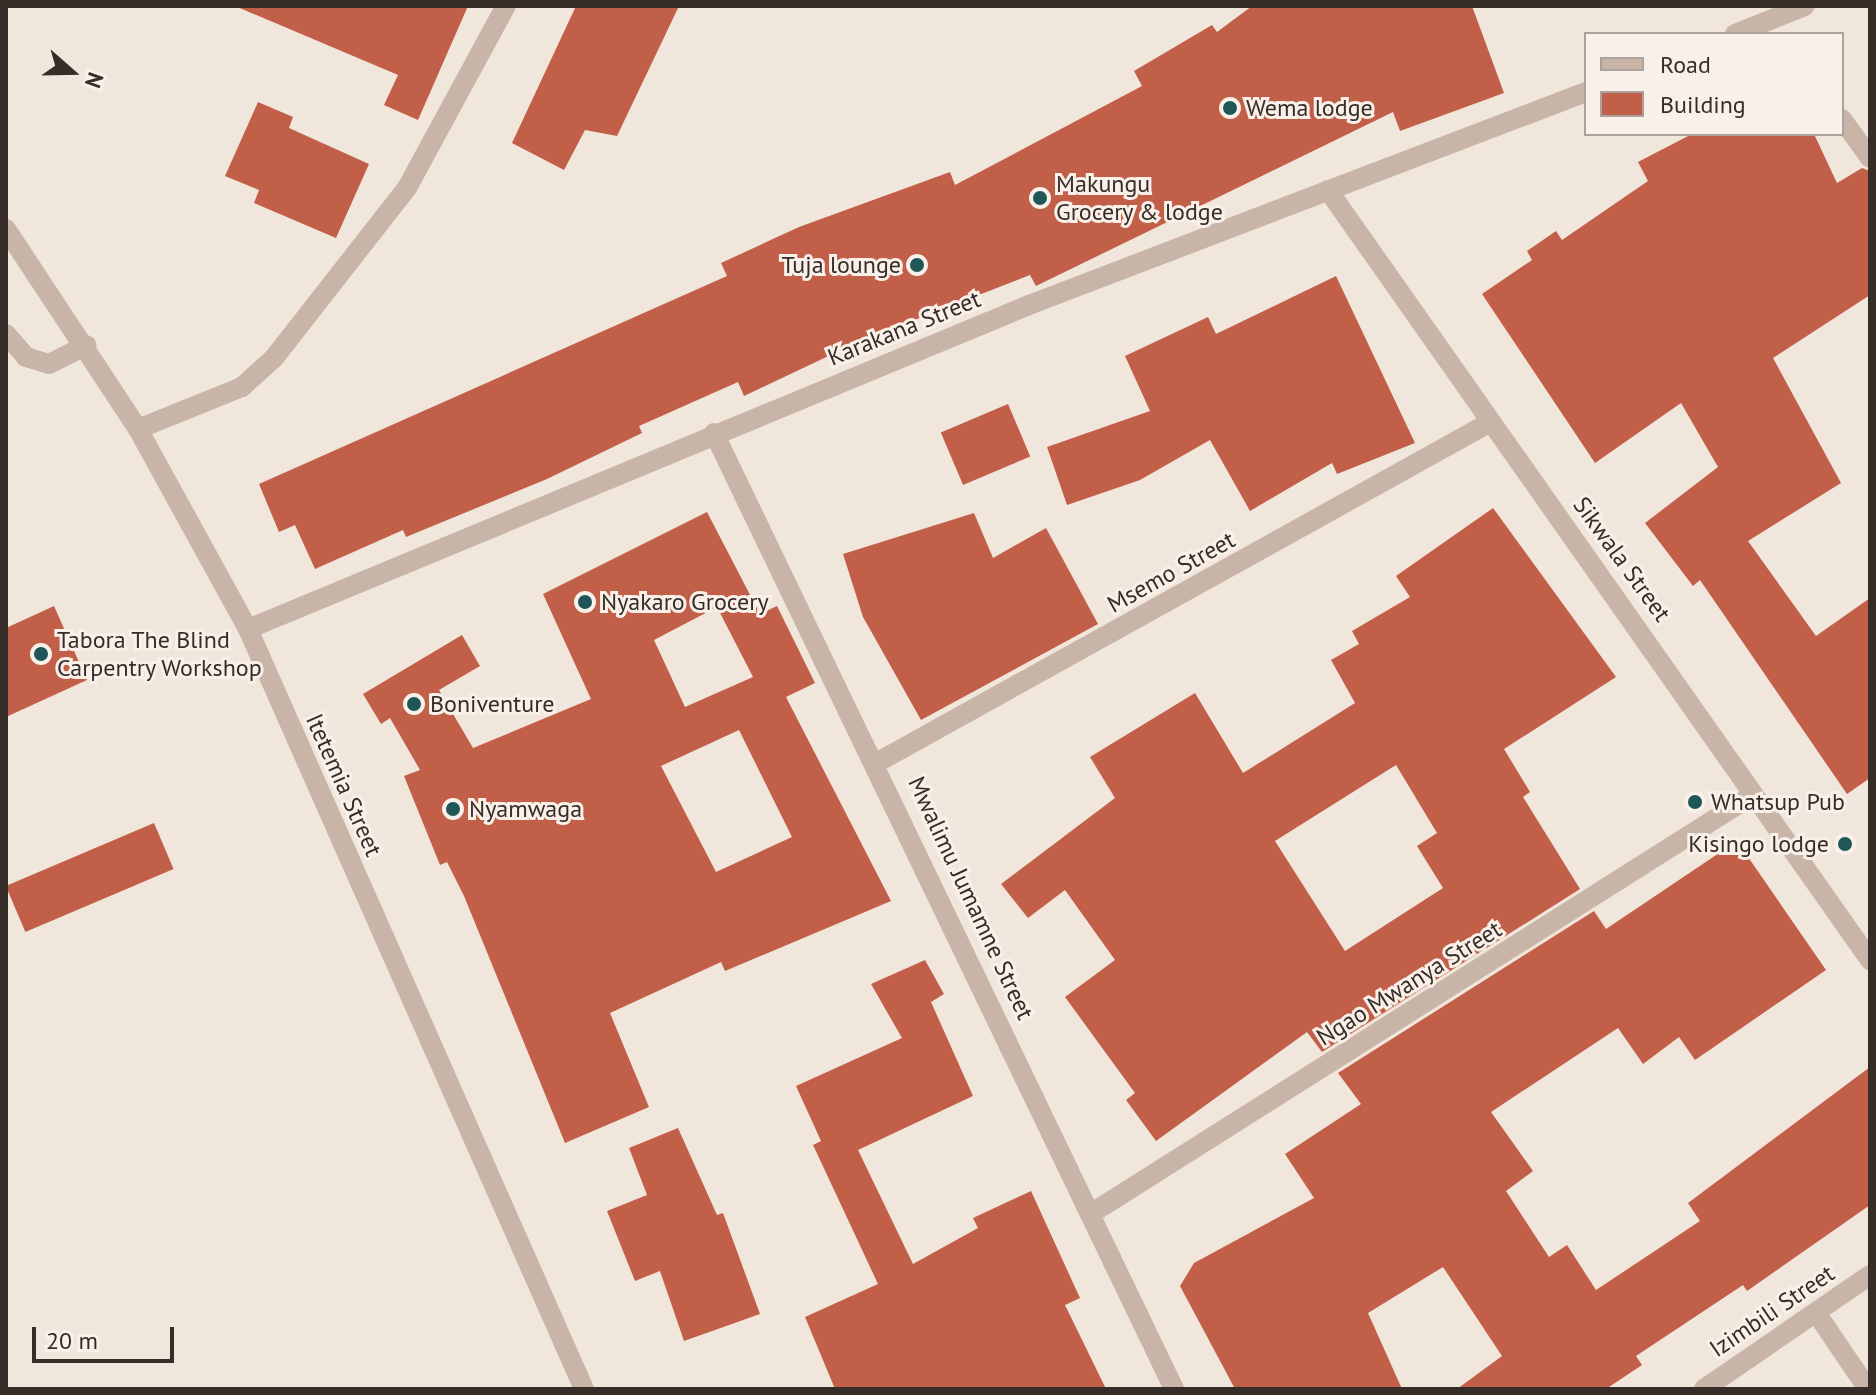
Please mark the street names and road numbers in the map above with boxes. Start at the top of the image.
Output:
street label: Karakana Street [823,284,985,372]
street label: Sikwala Street [1567,491,1677,627]
street label: Msemo Street [1102,525,1240,619]
street label: Itetemia Street [300,709,388,861]
street label: Mwalimu Jumamne Street [902,772,1040,1024]
street label: Ngao Mwanya Street [1311,914,1507,1052]
street label: Izimbili Street [1704,1259,1840,1363]

